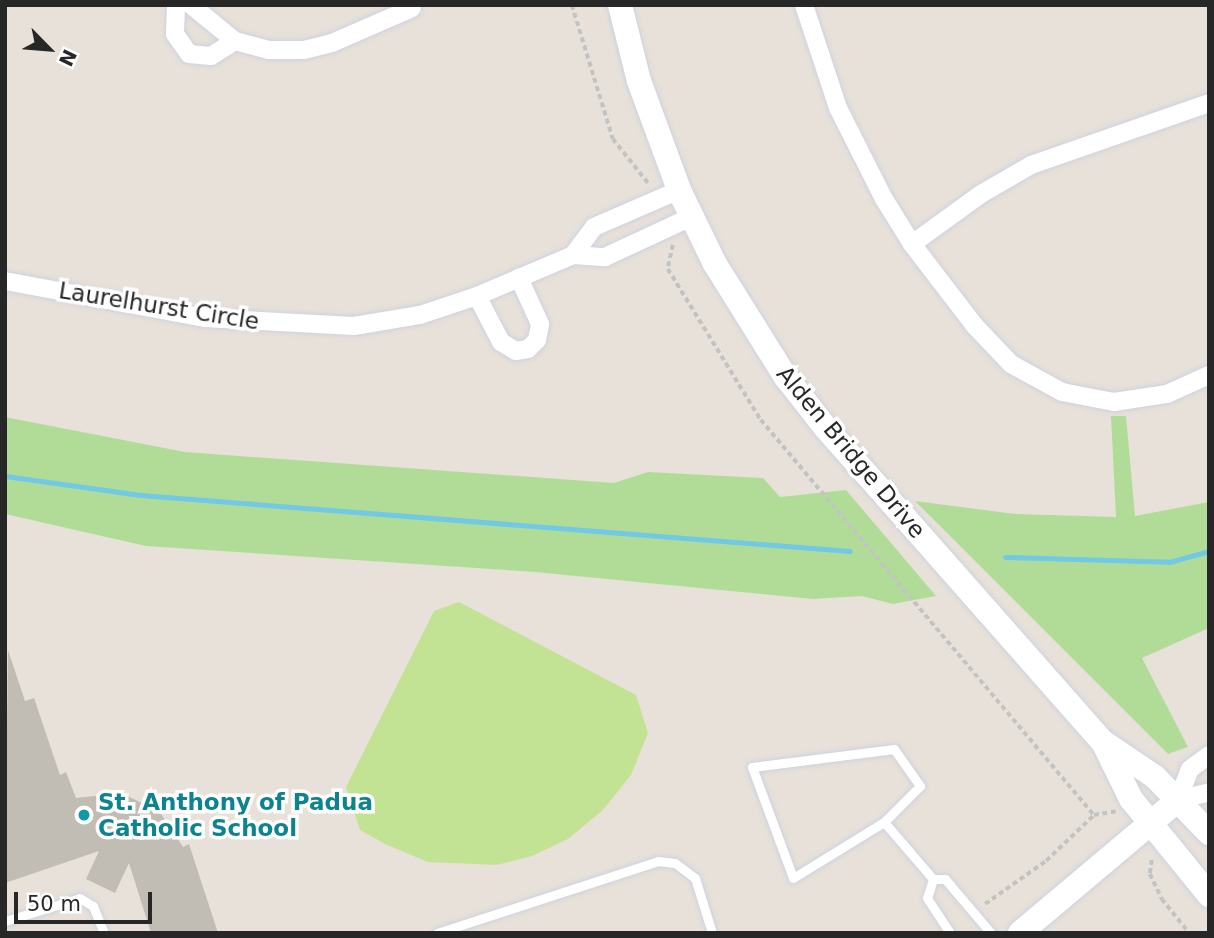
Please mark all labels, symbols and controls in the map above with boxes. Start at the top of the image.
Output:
north arrow [14,14,84,84]
text: N [55,46,81,70]
street label: Laurelhurst Circle [57,277,261,335]
street label: Alden Bridge Drive [771,360,931,544]
place label: St. Anthony of Padua Catholic School [98,788,373,842]
marker: St. Anthony of Padua Catholic School [76,807,92,823]
scale bar [18,878,156,922]
text: 50 m [27,892,81,916]

